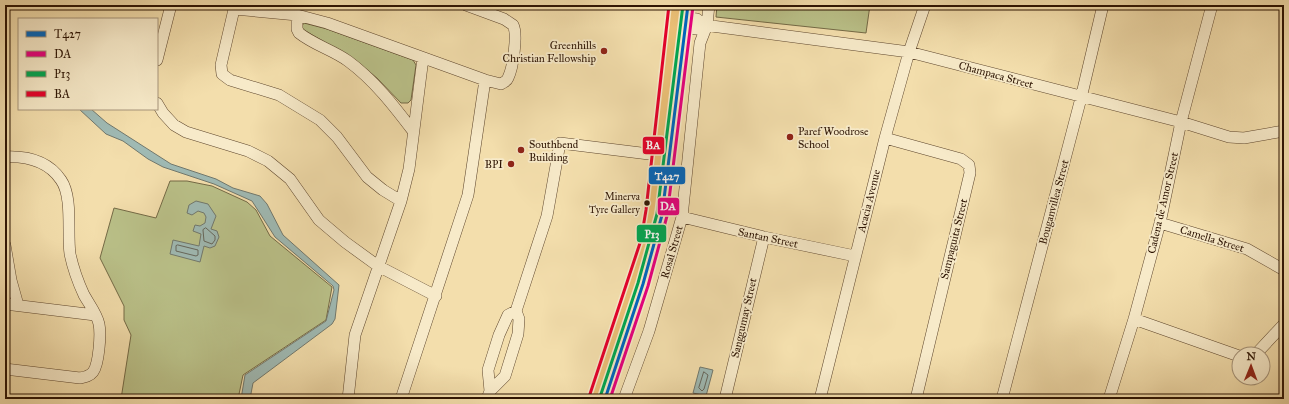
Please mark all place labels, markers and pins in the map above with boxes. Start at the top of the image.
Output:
place label: Greenhills Christian Fellowship [502,39,596,65]
marker: Greenhills Christian Fellowship [599,46,609,56]
place label: Paref Woodrose School [798,125,869,151]
marker: Paref Woodrose School [785,132,795,142]
place label: Southbend Building [529,138,579,164]
marker: Southbend Building [516,145,526,155]
place label: BPI [485,158,503,171]
marker: BPI [506,159,516,169]
place label: Minerva Tyre Gallery [589,191,641,216]
marker: Minerva Tyre Gallery [642,198,652,208]

